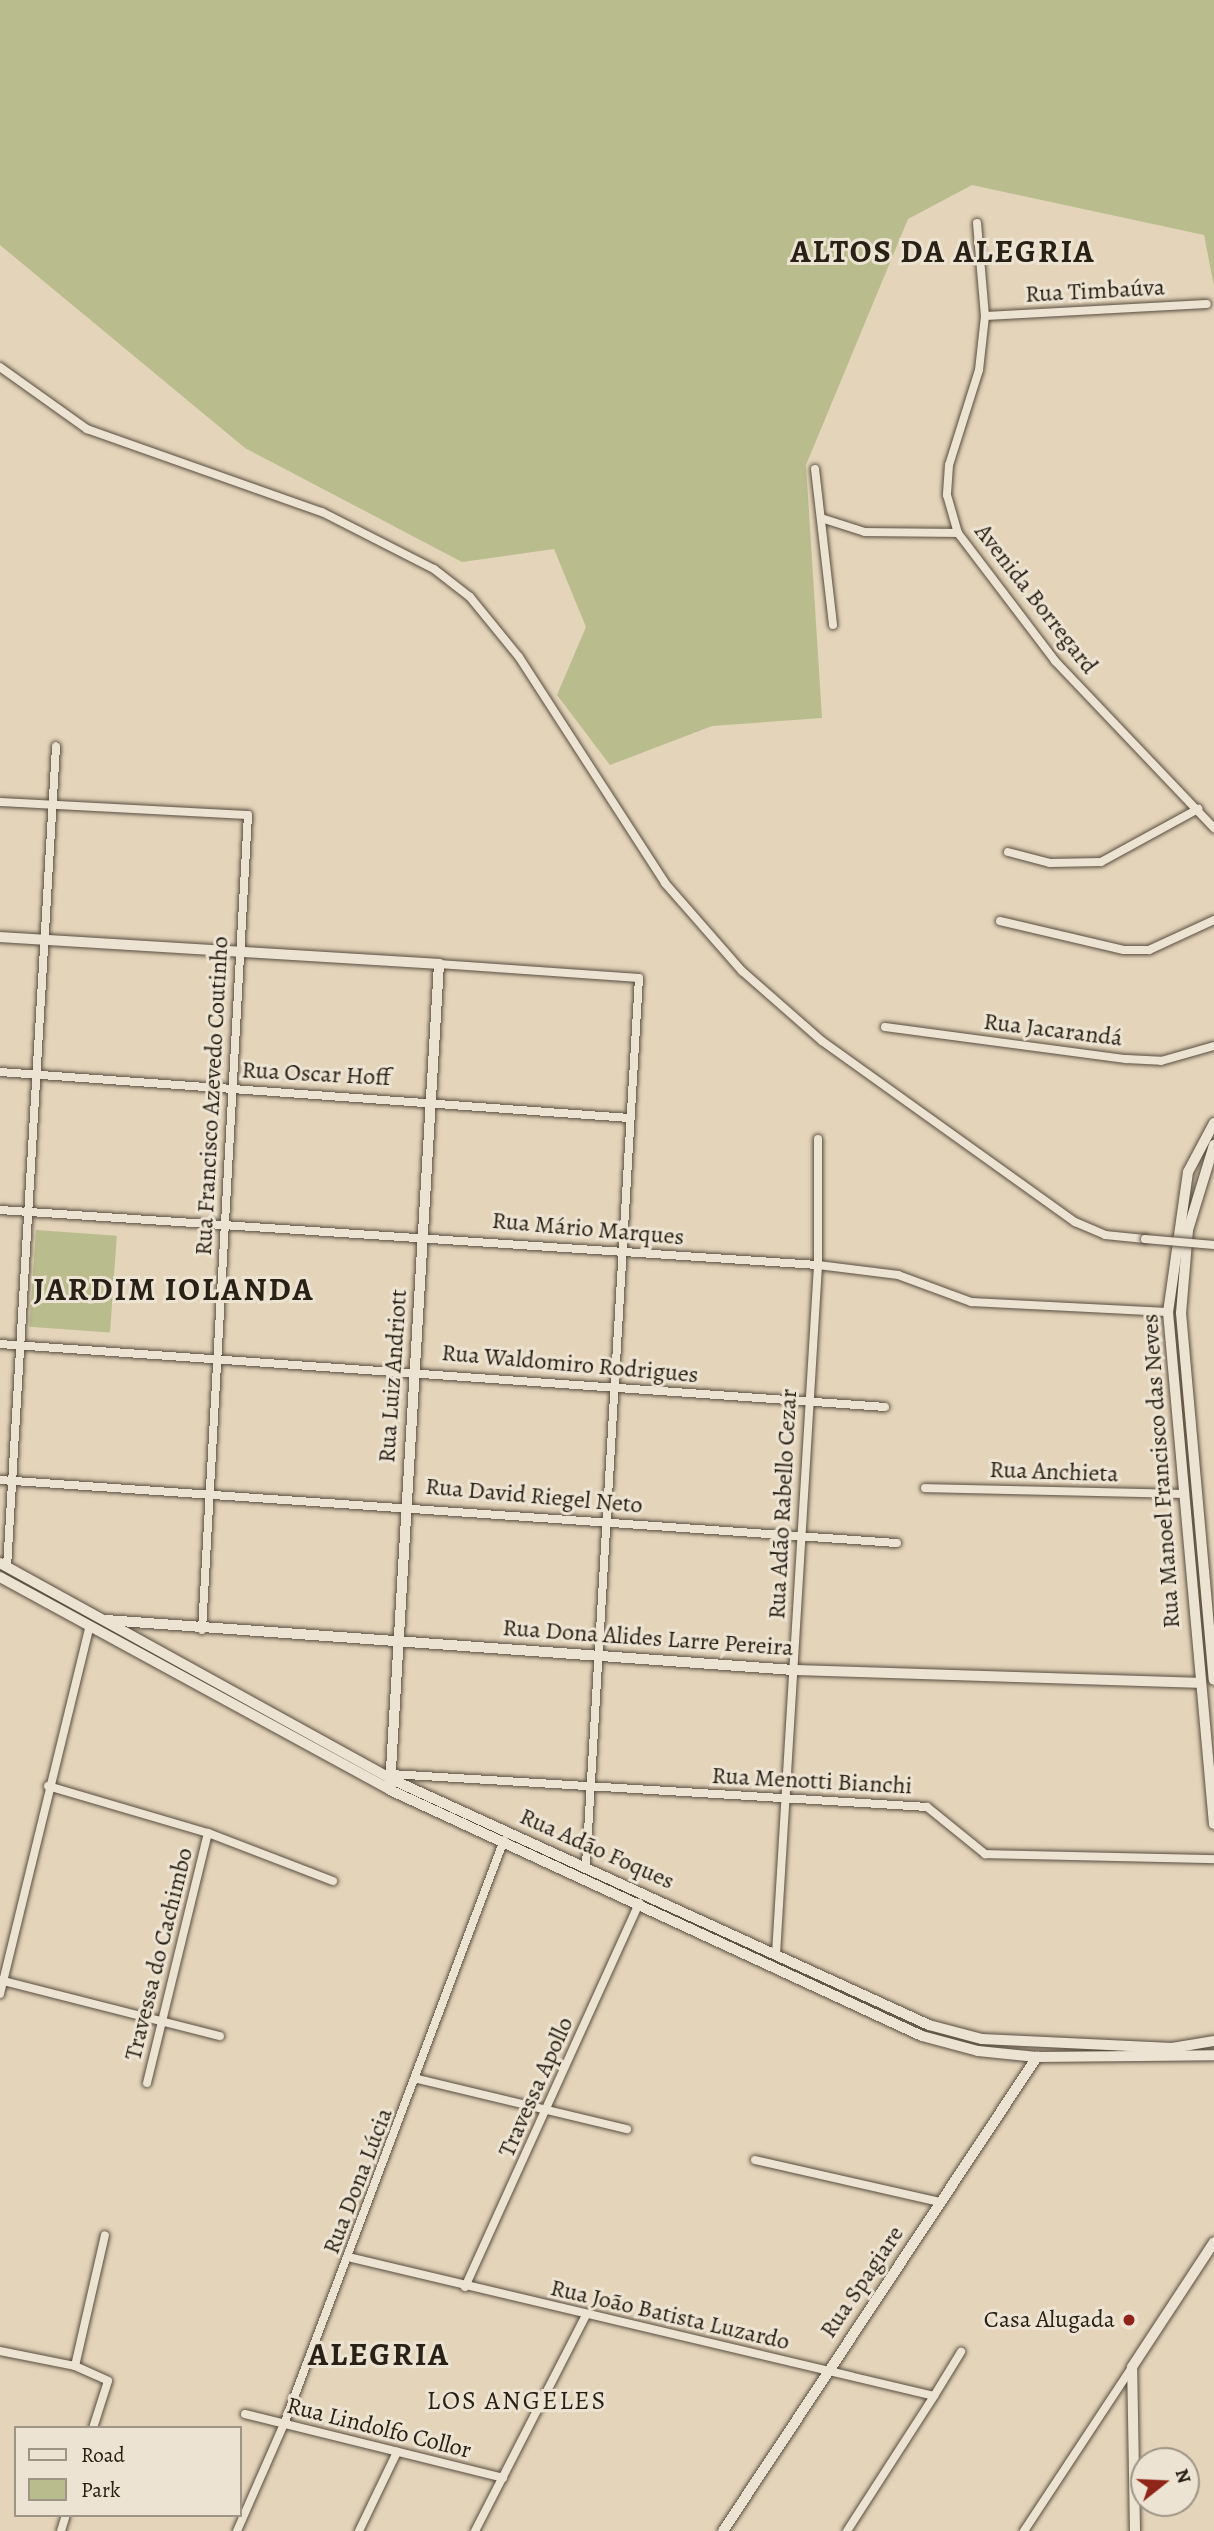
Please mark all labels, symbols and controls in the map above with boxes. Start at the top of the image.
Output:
district label: ALTOS DA ALEGRIA [792,232,1094,270]
street label: Rua Timbaúva [1024,273,1166,309]
street label: Avenida Borregard [968,518,1104,680]
street label: Rua Francisco Azevedo Coutinho [189,936,235,1256]
street label: Rua Jacarandá [982,1007,1124,1053]
street label: Rua Oscar Hoff [241,1056,391,1092]
street label: Rua Mário Marques [491,1206,685,1252]
district label: JARDIM IOLANDA [35,1270,313,1308]
street label: Rua Luiz Andriott [373,1288,413,1464]
street label: Rua Manoel Francisco das Neves [1136,1313,1186,1629]
street label: Rua Waldomiro Rodrigues [440,1338,700,1390]
street label: Rua Adão Rabello Cezar [763,1388,803,1620]
street label: Rua Anchieta [989,1455,1119,1489]
street label: Rua David Riegel Neto [424,1472,644,1520]
street label: Rua Dona Alides Larre Pereira [502,1613,794,1663]
street label: Rua Menotti Bianchi [711,1761,913,1801]
street label: Rua Adão Foques [515,1802,679,1896]
street label: Travessa do Cachimbo [119,1845,199,2063]
street label: Travessa Apollo [492,2013,580,2161]
street label: Rua Dona Lúcia [317,2104,399,2258]
street label: Rua Spagiare [814,2220,910,2344]
street label: Rua João Batista Luzardo [548,2273,792,2357]
place label: Casa Alugada [984,2306,1115,2334]
marker: Casa Alugada [1121,2312,1137,2328]
district label: ALEGRIA [309,2335,449,2373]
district label: LOS ANGELES [428,2385,606,2417]
street label: Rua Lindolfo Collor [284,2391,474,2465]
legend [14,2426,242,2517]
text: Road [81,2441,125,2469]
north arrow [1130,2447,1200,2517]
text: N [1169,2466,1198,2487]
text: Park [81,2476,120,2504]

